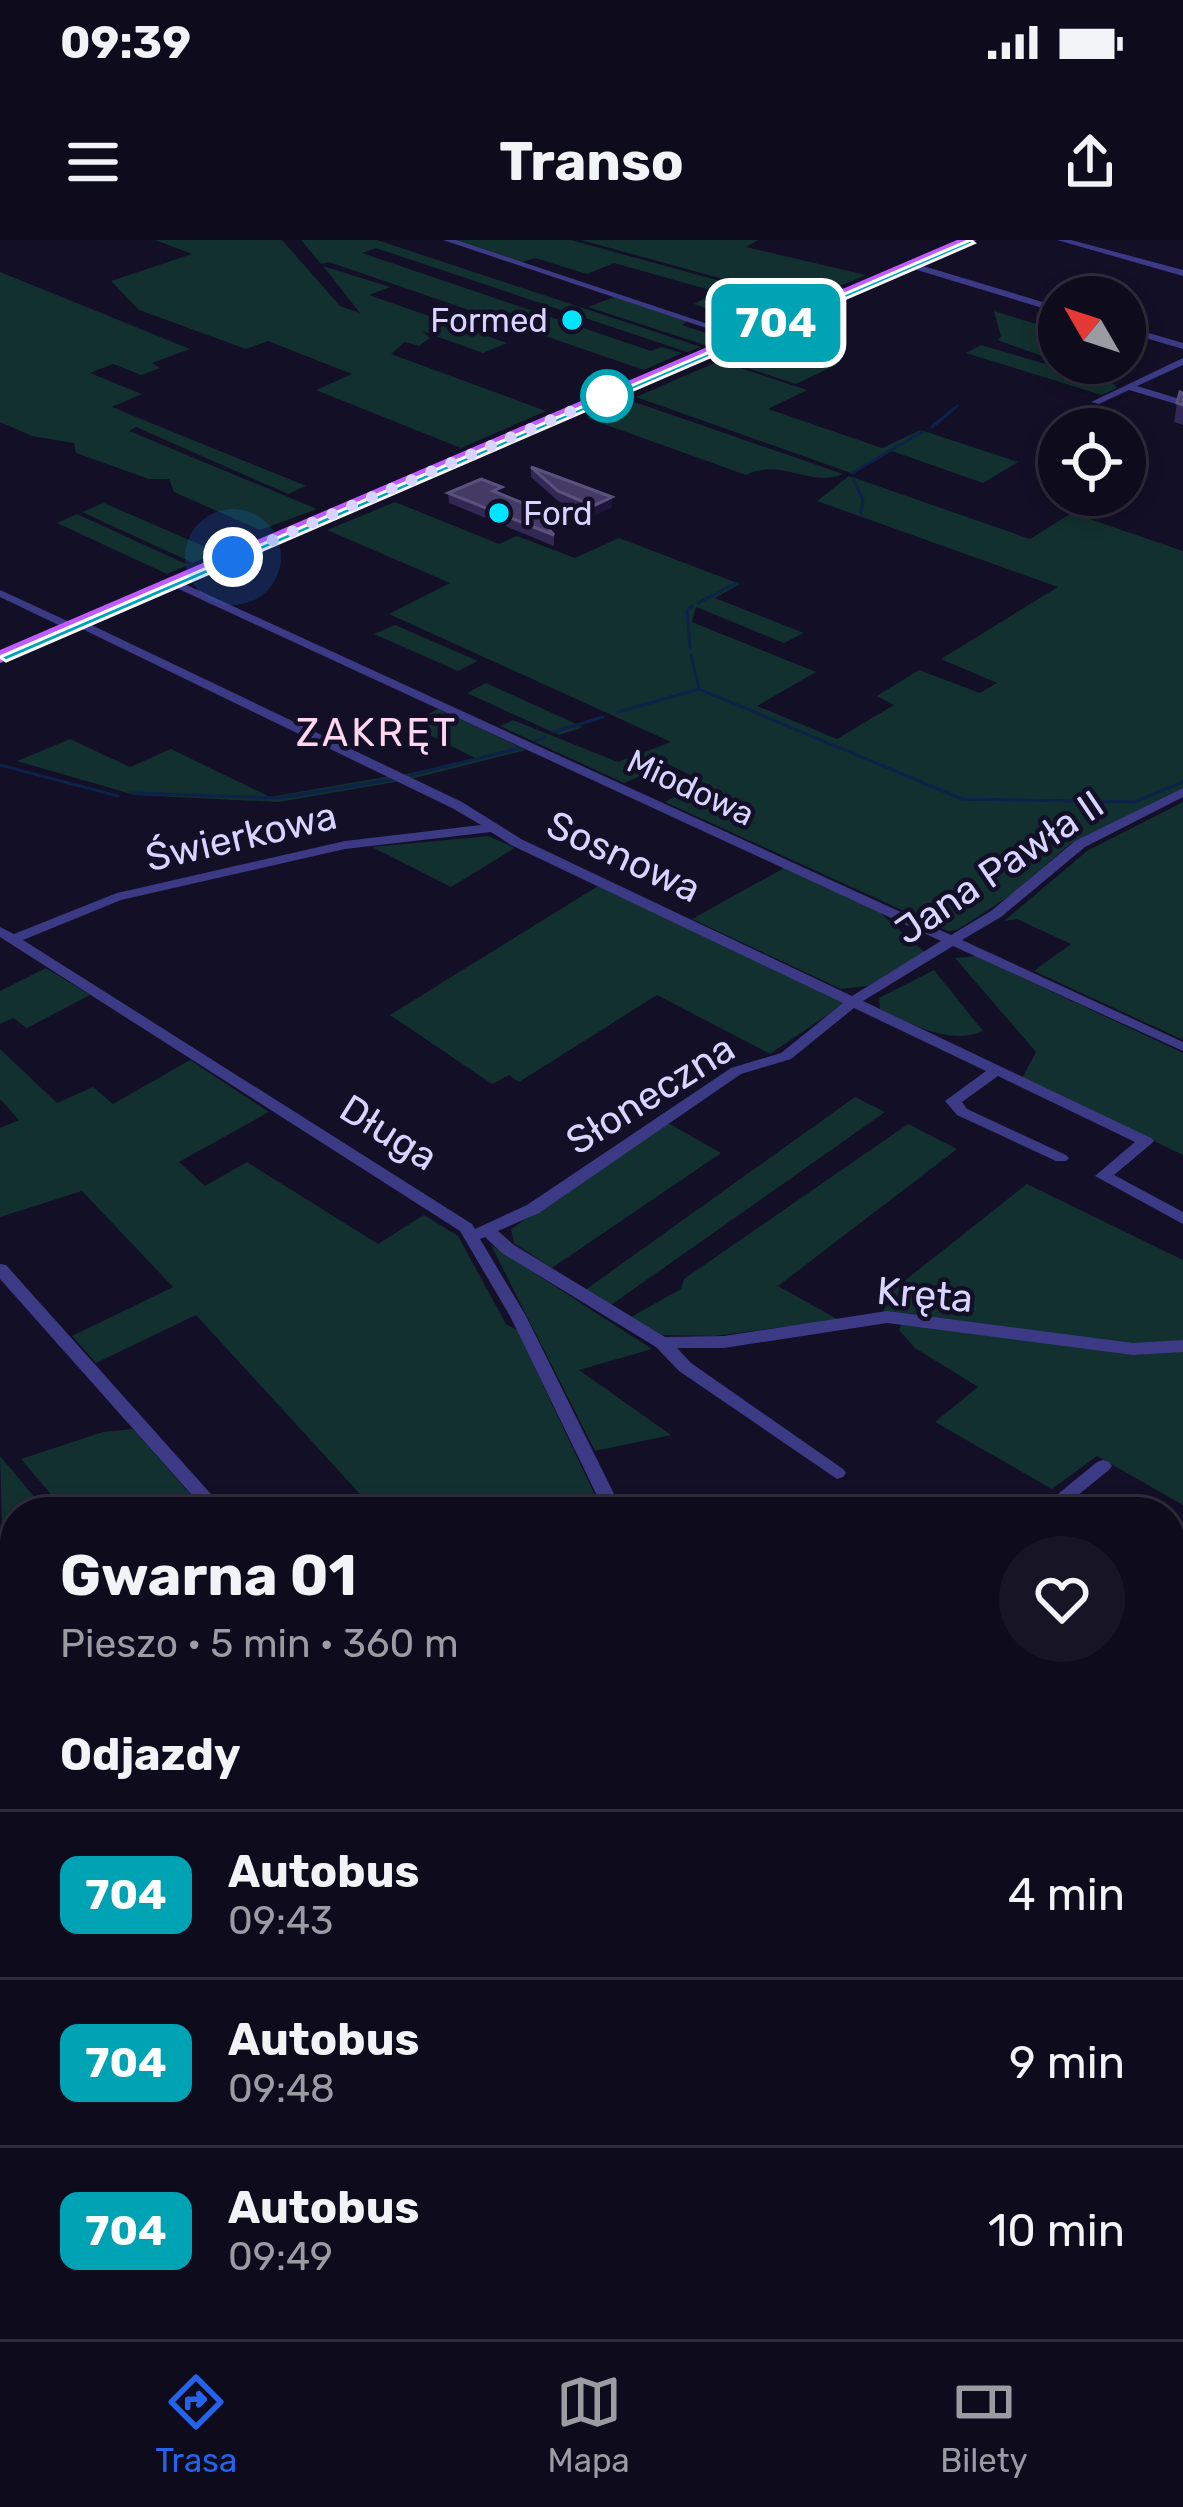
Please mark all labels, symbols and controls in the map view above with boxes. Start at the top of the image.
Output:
text: 09:39 [60,16,191,69]
icon: menu [60,129,126,195]
icon: share [1057,129,1123,195]
text: Transo [499,130,684,194]
north arrow [1038,276,1146,384]
map controls [1038,276,1146,516]
line badge: 704 [707,284,845,362]
text: 704 [735,298,817,348]
place label: Formed [430,301,548,340]
marker: Formed [559,307,585,333]
unlabelled marker [582,371,632,421]
button: locate [1038,408,1146,516]
place label: Ford [523,494,593,533]
marker: Ford [486,500,512,526]
your location [203,527,263,587]
district label: ZAKRĘT [296,710,458,756]
street label: Miodowa [621,741,760,834]
street label: Jana Pawła II [887,781,1112,954]
street label: Świerkowa [141,793,341,881]
street label: Sosnowa [539,801,708,912]
street label: Słoneczna [558,1025,743,1165]
street label: Długa [331,1085,446,1180]
street label: Kręta [875,1268,975,1322]
button: heart [999,1536,1125,1662]
text: Gwarna 01 [60,1542,357,1609]
text: Pieszo · 5 min · 360 m [60,1621,459,1667]
text: Odjazdy [60,1728,241,1781]
text: Autobus [228,1845,419,1898]
text: 4 min [1008,1868,1125,1921]
text: 704 [85,1870,167,1920]
text: 09:43 [228,1898,334,1944]
text: Autobus [228,2013,419,2066]
text: 9 min [1009,2036,1125,2089]
text: 704 [85,2038,167,2088]
text: 09:48 [228,2066,335,2112]
text: Autobus [228,2181,419,2234]
text: 10 min [988,2204,1125,2257]
text: 704 [85,2206,167,2256]
text: 09:49 [228,2234,333,2280]
tab: Trasa [155,2369,237,2480]
tab: Mapa [548,2369,630,2480]
tab: Bilety [940,2369,1028,2480]

